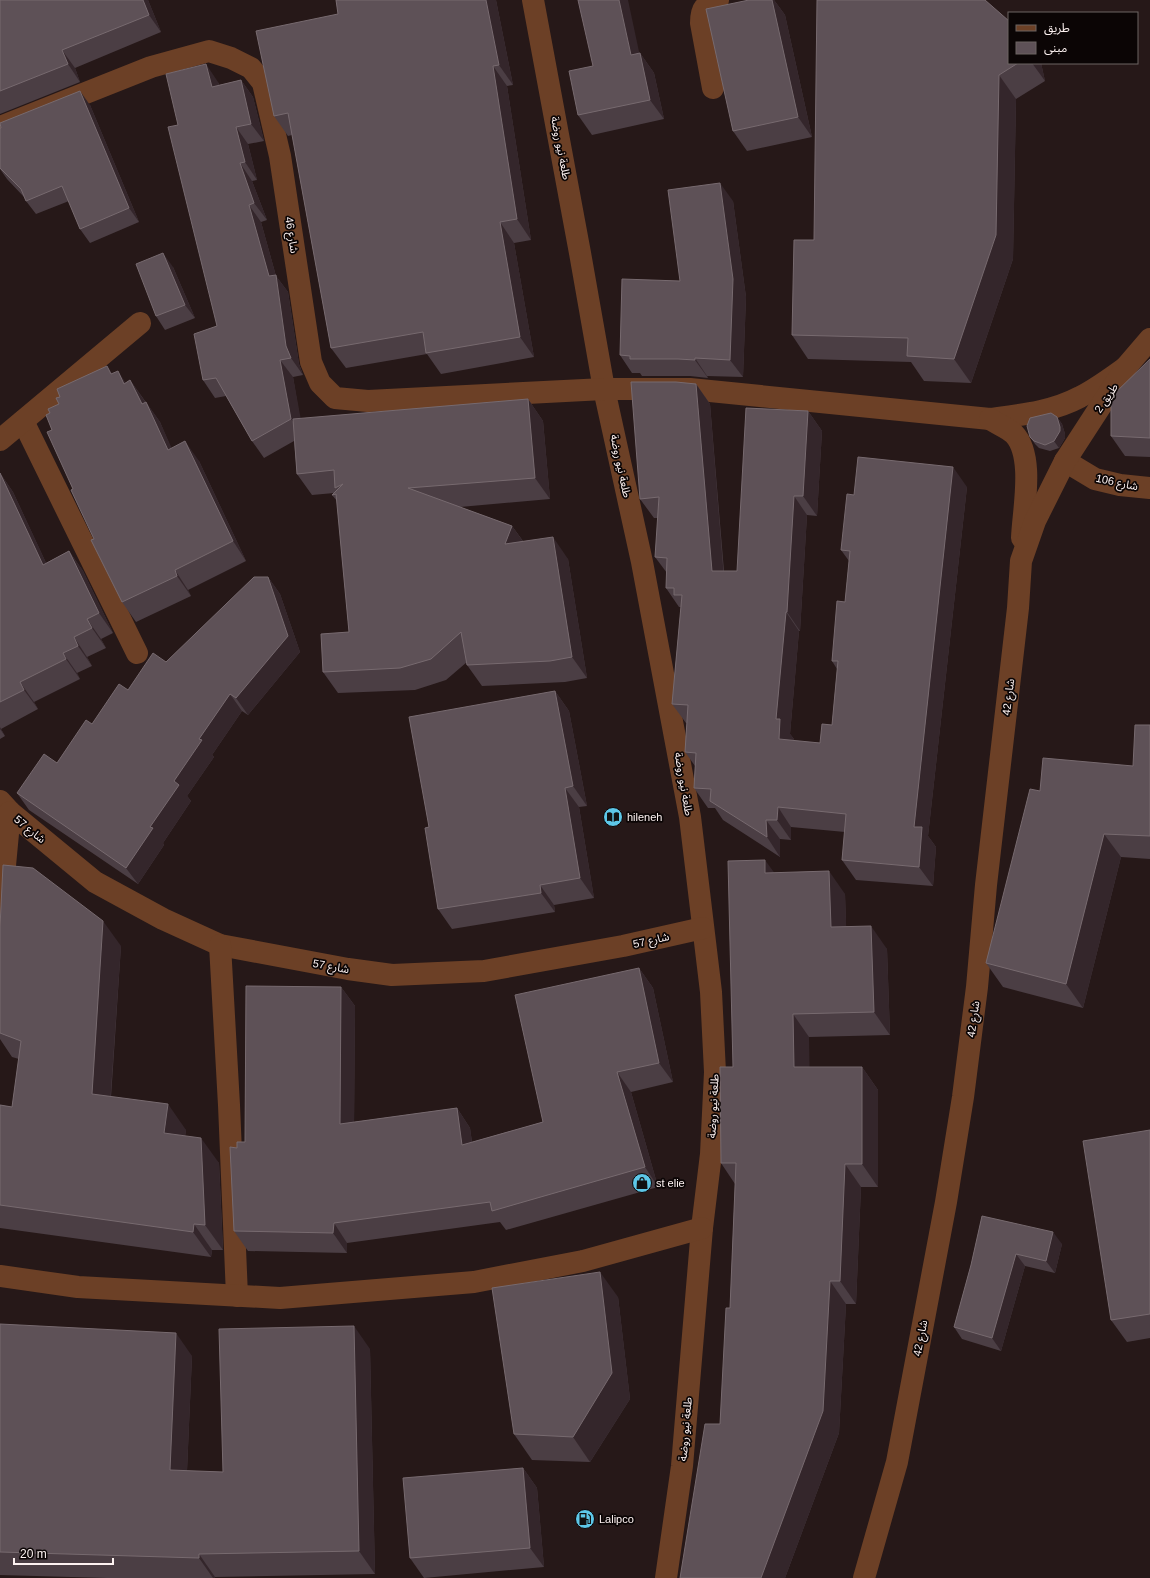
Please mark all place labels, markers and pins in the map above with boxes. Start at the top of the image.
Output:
library icon: hileneh [602,806,624,828]
place label: hileneh [627,811,662,823]
shop icon: st elie [631,1172,653,1194]
place label: st elie [656,1177,685,1189]
fuel station icon: Lalipco [574,1508,596,1530]
place label: Lalipco [599,1513,634,1525]

